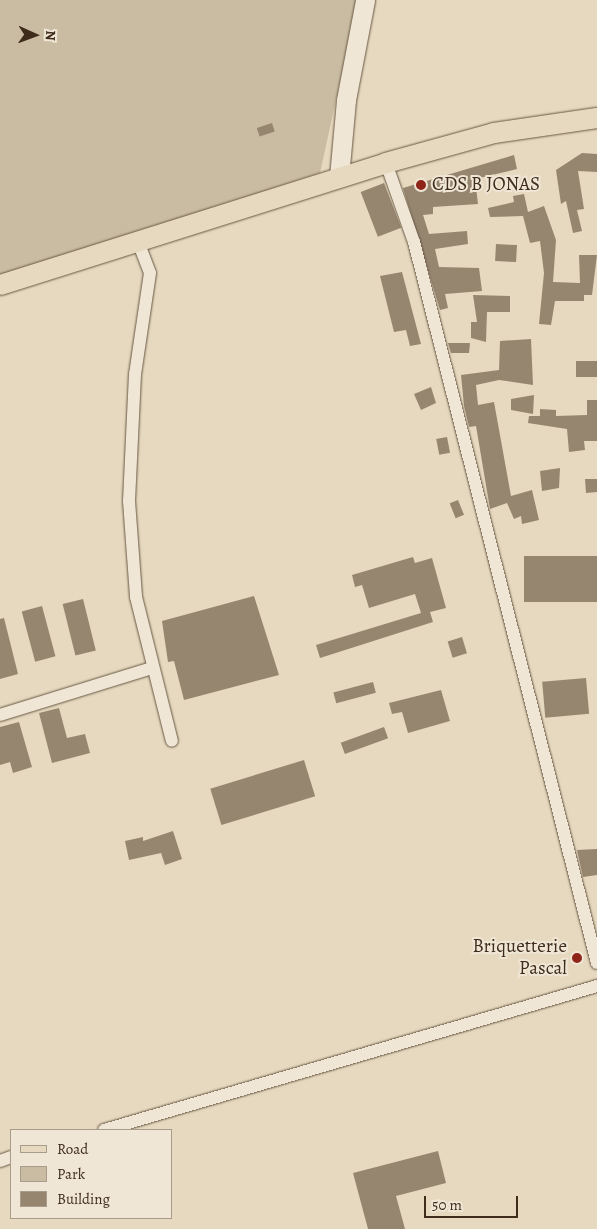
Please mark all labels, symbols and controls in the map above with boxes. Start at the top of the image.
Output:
north arrow [10,10,60,60]
text: N [41,30,60,41]
place label: CDS B JONAS [432,174,540,196]
marker: CDS B JONAS [414,178,428,192]
place label: Briquetterie Pascal [472,936,567,980]
marker: Briquetterie Pascal [571,952,583,964]
legend [10,1129,172,1219]
text: Road [57,1139,88,1159]
text: Park [57,1164,85,1184]
scale bar [427,1186,521,1218]
text: Building [57,1189,110,1209]
text: 50 m [432,1195,462,1215]

